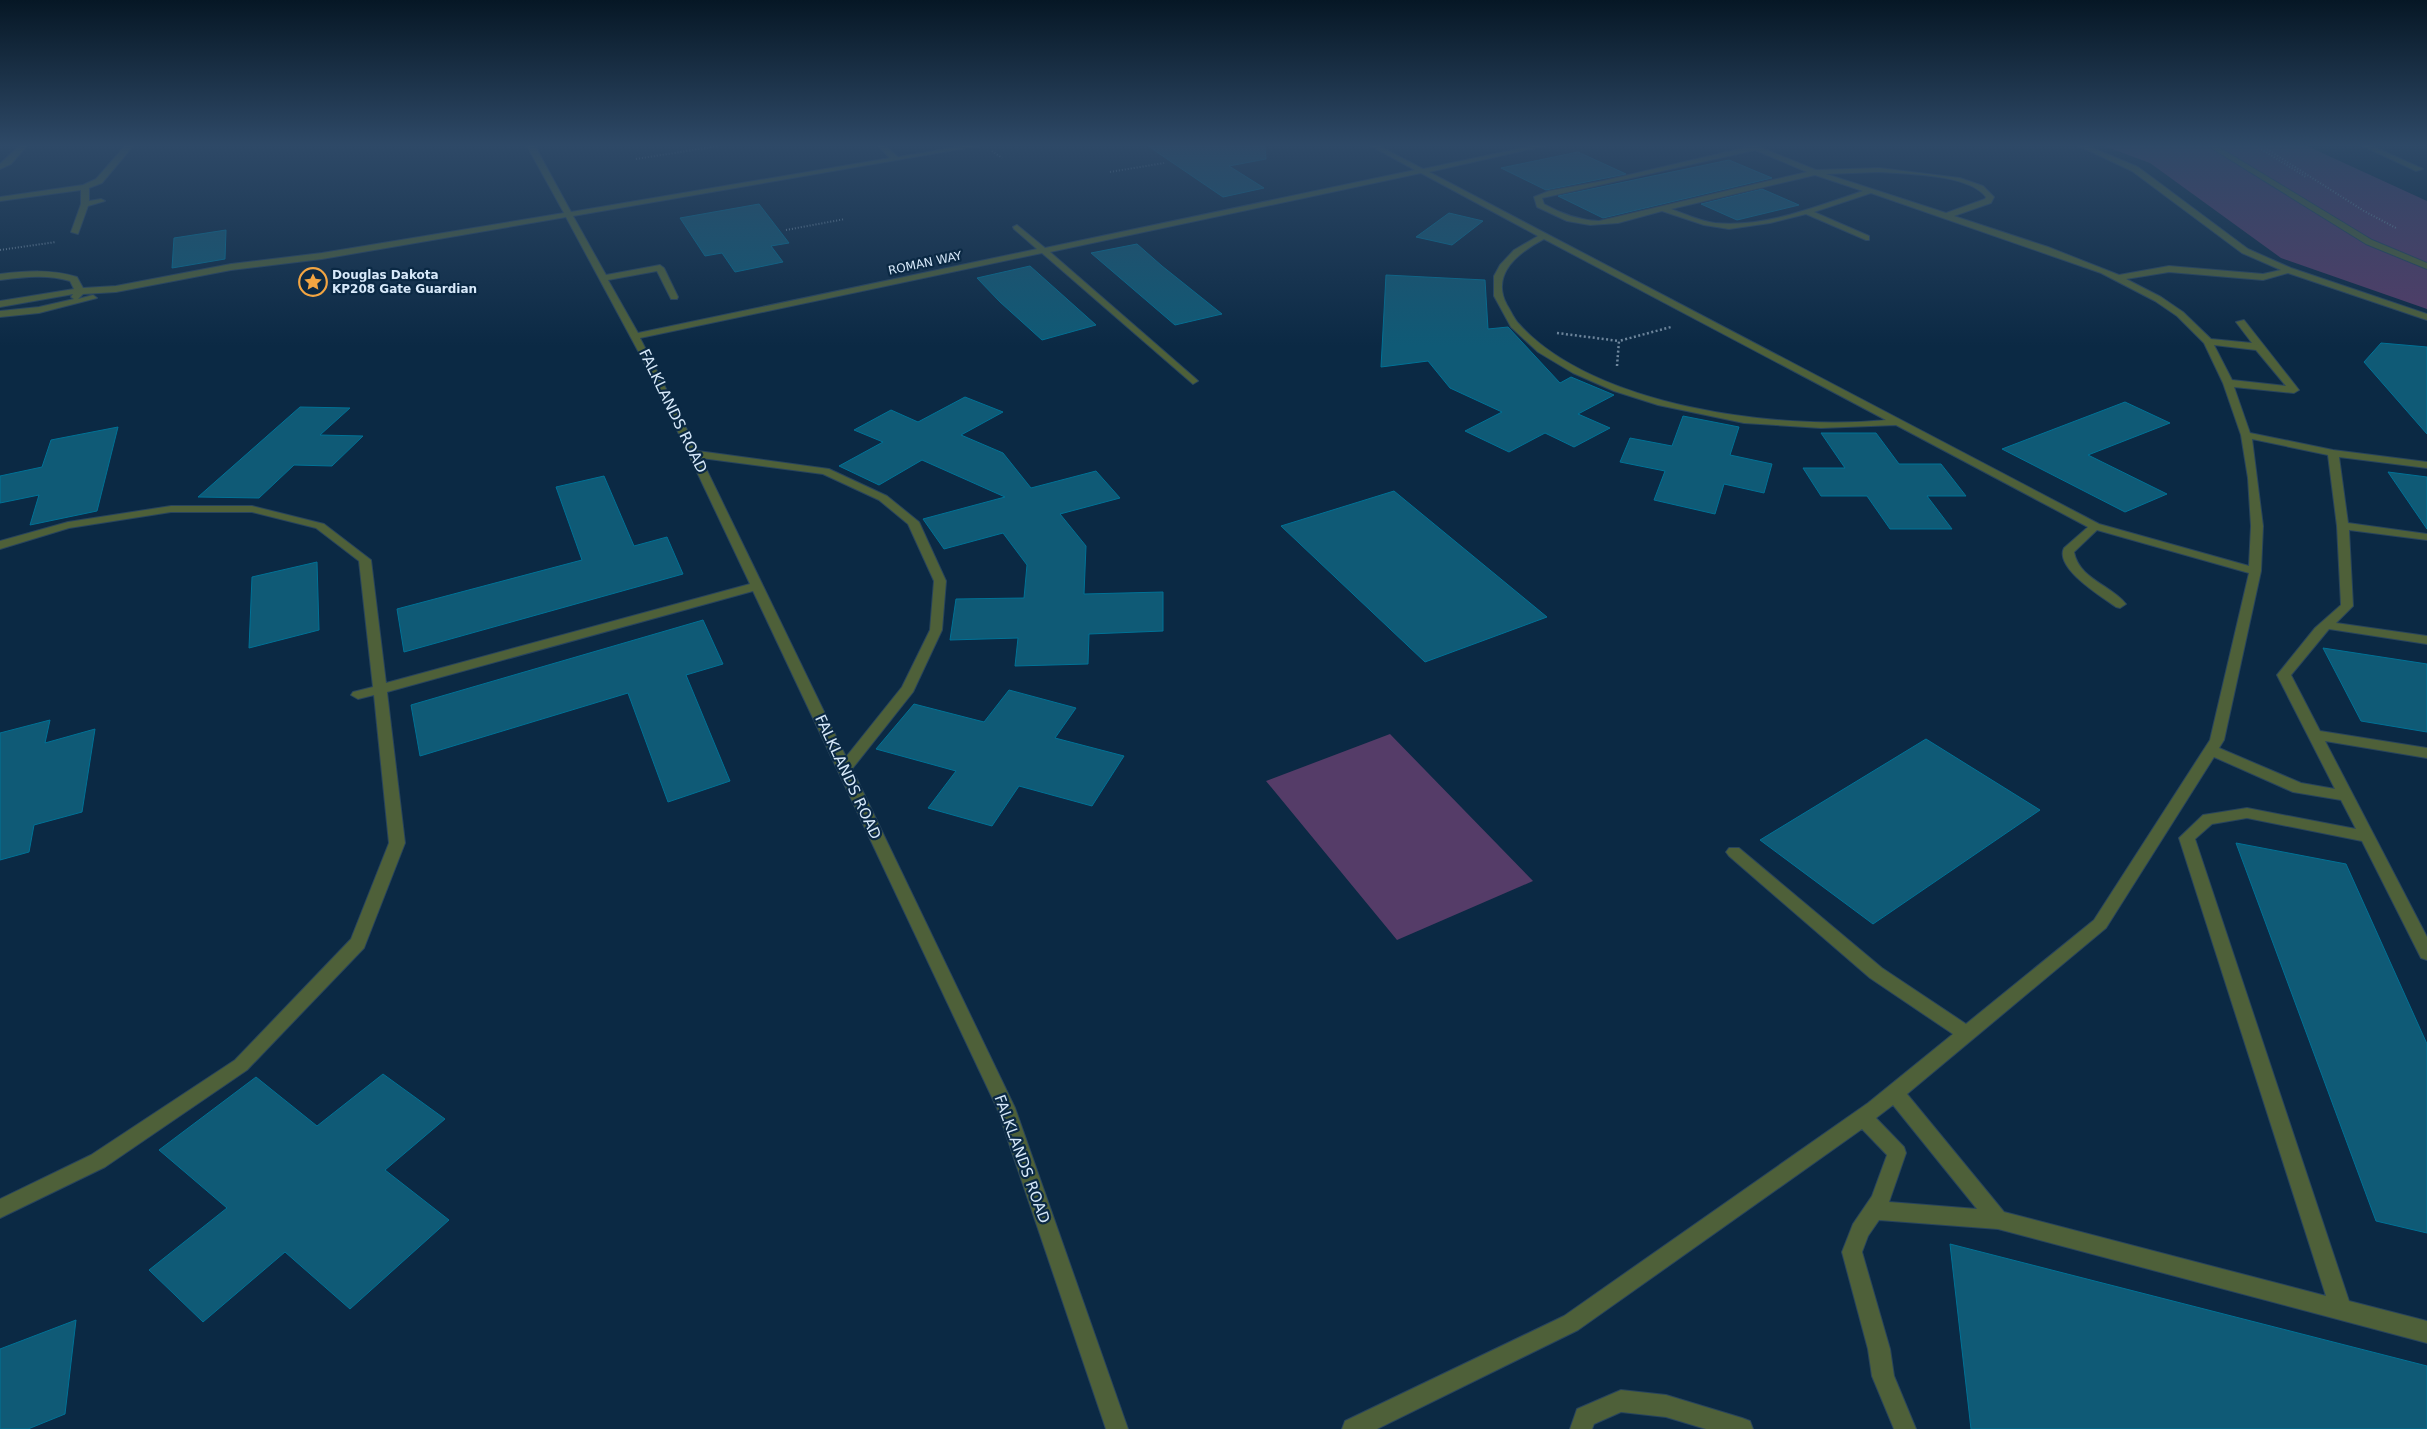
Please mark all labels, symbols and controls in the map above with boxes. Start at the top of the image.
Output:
street label: ROMAN WAY [887,248,964,278]
place icon: Douglas Dakota KP208 Gate Guardian [298,267,328,297]
place label: Douglas Dakota KP208 Gate Guardian [332,268,477,296]
street label: FALKLANDS ROAD [635,346,711,476]
street label: FALKLANDS ROAD [811,712,885,842]
street label: FALKLANDS ROAD [990,1092,1054,1226]

